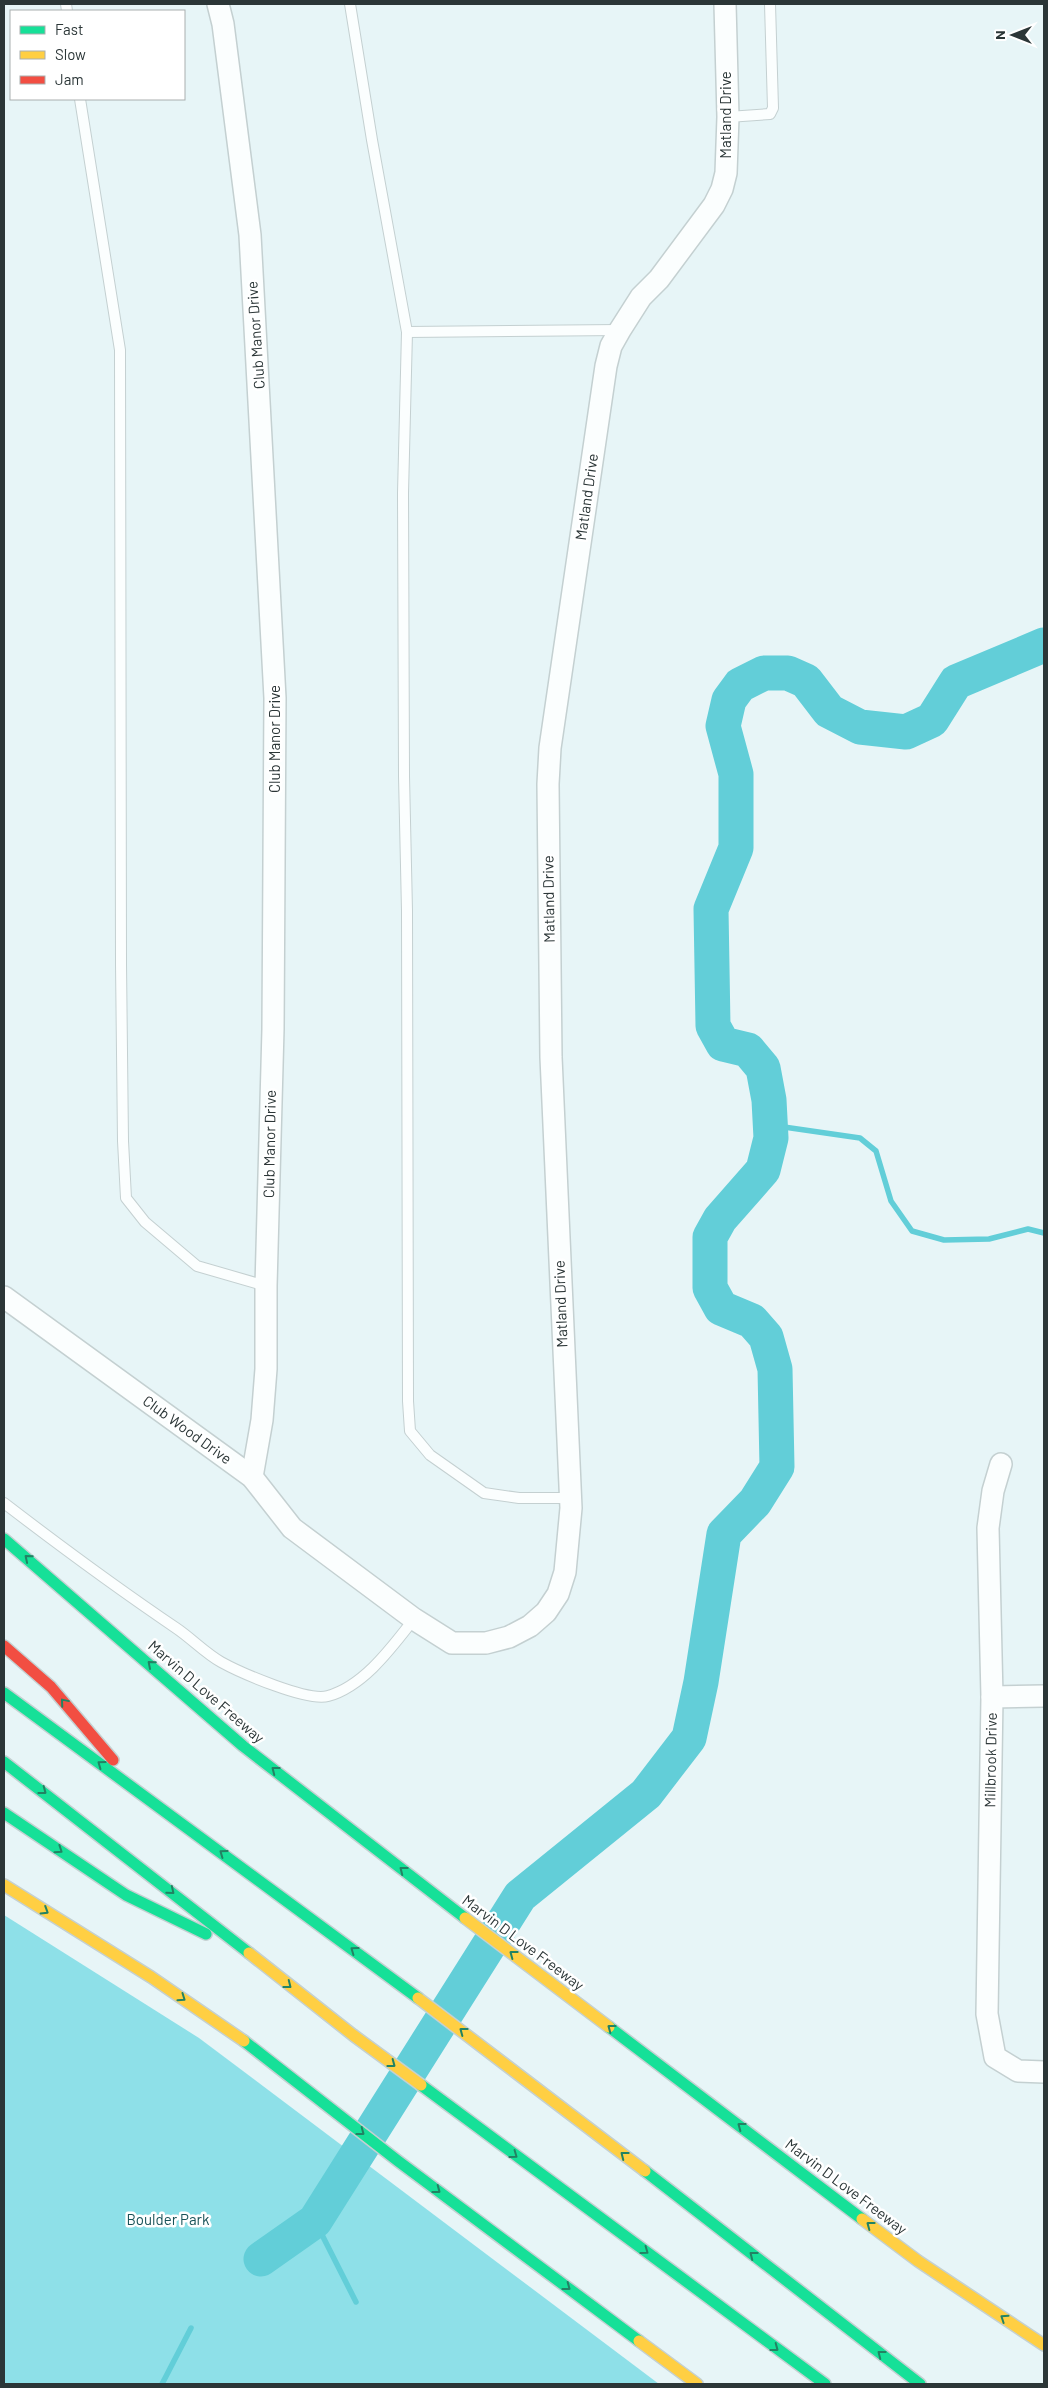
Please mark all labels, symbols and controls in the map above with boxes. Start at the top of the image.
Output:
legend [10,10,185,100]
north arrow [988,10,1038,60]
text: Fast [55,20,83,38]
text: N [991,30,1008,40]
text: Slow [55,45,86,63]
text: Jam [55,70,84,88]
street label: Matland Drive [716,71,734,159]
street label: Club Manor Drive [242,280,268,390]
street label: Matland Drive [571,452,601,541]
street label: Club Manor Drive [265,685,283,793]
street label: Matland Drive [538,855,558,943]
street label: Club Manor Drive [259,1090,279,1198]
street label: Matland Drive [549,1260,571,1348]
street label: Club Wood Drive [140,1391,235,1467]
one-way arrow [25,1556,34,1564]
street label: Marvin D Love Freeway [145,1636,268,1746]
one-way arrow [148,1661,157,1670]
one-way arrow [61,1699,70,1708]
street label: Millbrook Drive [980,1712,1000,1808]
one-way arrow [97,1761,107,1770]
one-way arrow [271,1767,281,1776]
one-way arrow [37,1786,46,1794]
one-way arrow [54,1843,63,1853]
one-way arrow [220,1851,229,1859]
one-way arrow [400,1867,409,1875]
one-way arrow [165,1886,174,1895]
street label: Marvin D Love Freeway [459,1891,588,1994]
one-way arrow [40,1904,49,1914]
one-way arrow [351,1947,360,1955]
one-way arrow [509,1951,519,1960]
one-way arrow [282,1979,291,1987]
one-way arrow [176,1992,186,2001]
one-way arrow [608,2026,617,2034]
one-way arrow [459,2028,469,2037]
one-way arrow [386,2059,395,2067]
one-way arrow [738,2124,747,2132]
one-way arrow [355,2126,365,2135]
street label: Marvin D Love Freeway [782,2135,911,2238]
one-way arrow [508,2149,518,2158]
one-way arrow [621,2153,630,2161]
one-way arrow [431,2184,441,2193]
park label: Boulder Park [126,2210,210,2228]
one-way arrow [867,2221,876,2230]
one-way arrow [639,2245,649,2254]
one-way arrow [750,2252,759,2260]
one-way arrow [561,2282,570,2290]
one-way arrow [1000,2314,1009,2324]
one-way arrow [769,2342,778,2350]
one-way arrow [878,2352,887,2360]

